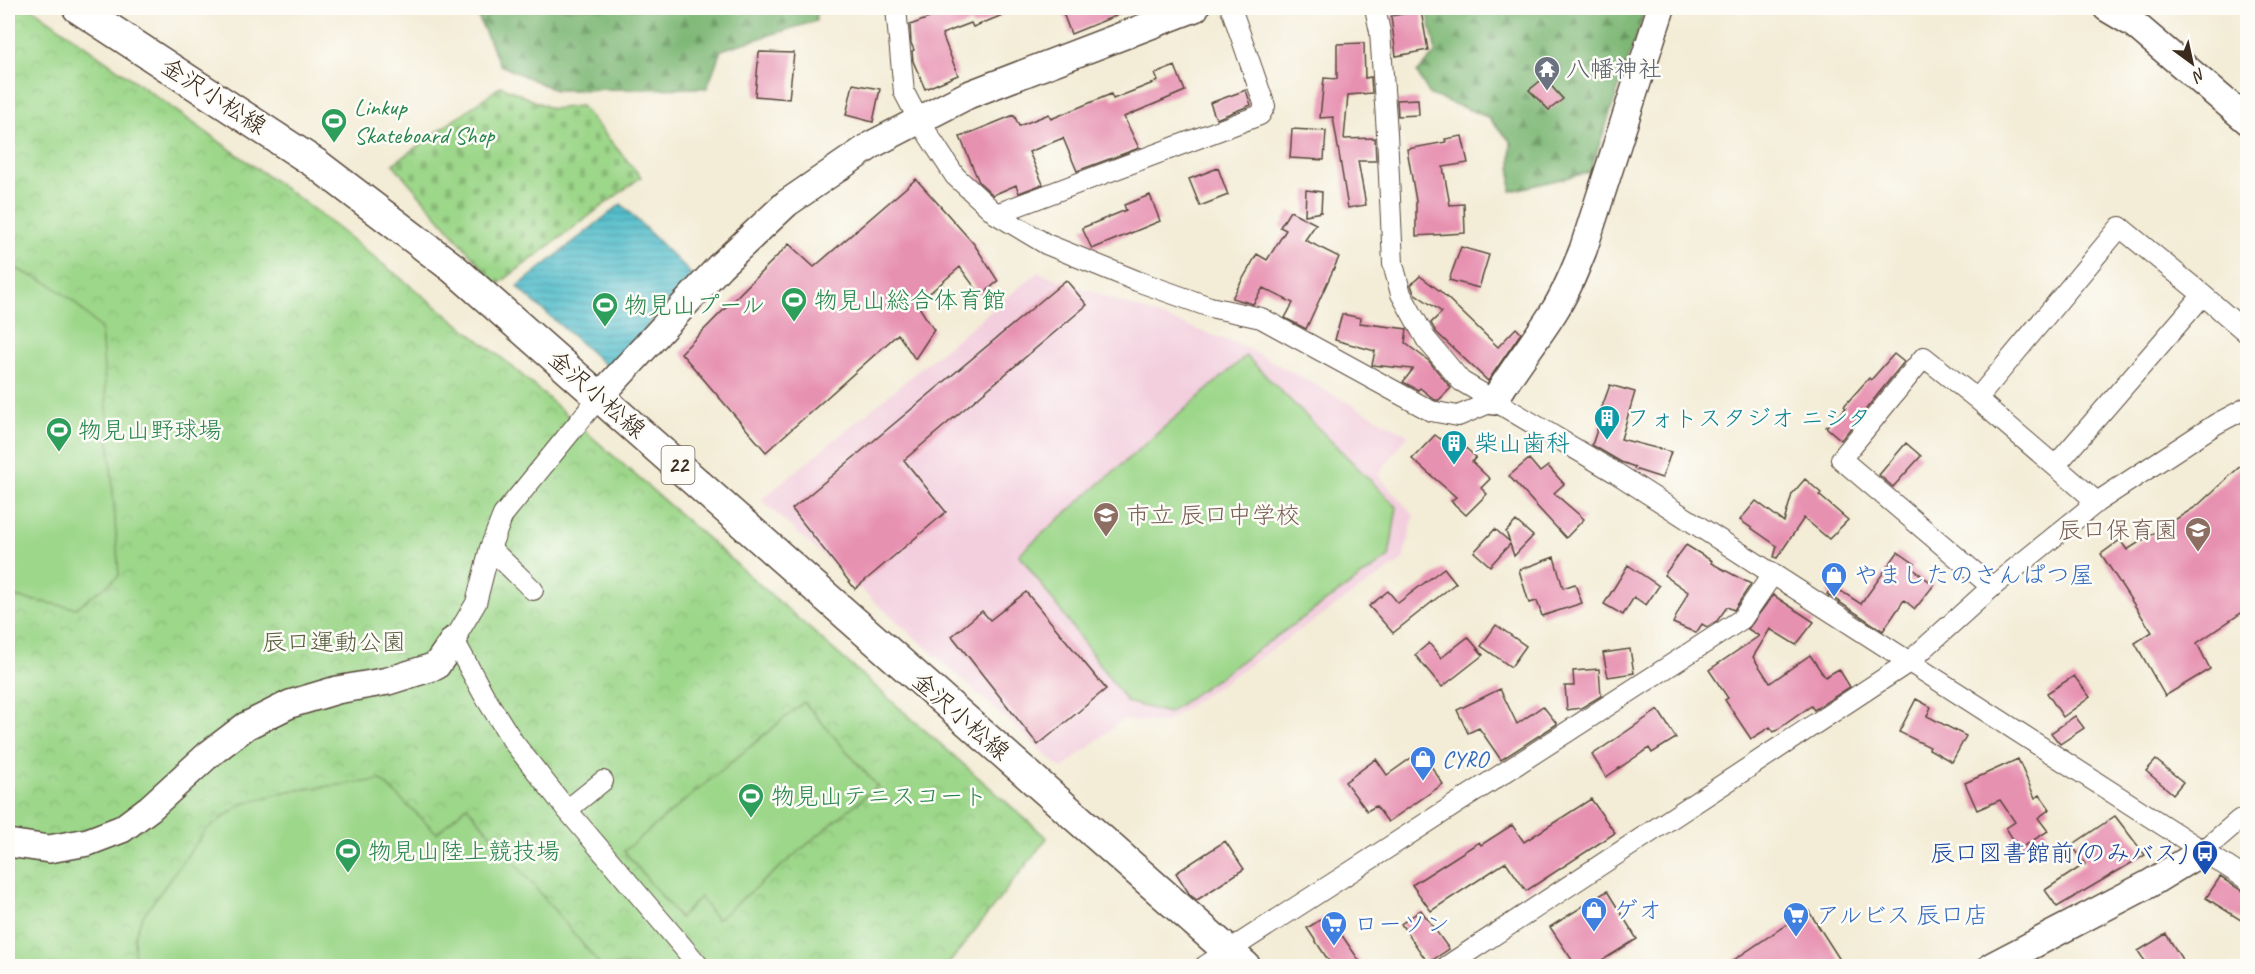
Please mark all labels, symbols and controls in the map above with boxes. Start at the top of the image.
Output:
north arrow [2162,33,2222,93]
street label: 金沢小松線 [156,51,272,141]
temple icon: 八幡神社 [1532,54,1562,92]
place label: 八幡神社 [1566,54,1662,84]
text: N [2187,64,2209,88]
place label: Linkup Skateboard Shop [354,92,495,150]
sports icon: Linkup Skateboard Shop [319,106,349,144]
sports icon: 物見山総合体育館 [779,285,809,323]
place label: 物見山総合体育館 [814,285,1006,315]
sports icon: 物見山プール [590,290,620,328]
place label: 物見山プール [624,290,765,320]
street label: 金沢小松線 [542,343,652,445]
building icon: フォトスタジオ ニシタ [1592,403,1622,441]
place label: フォトスタジオ ニシタ [1626,403,1871,433]
sports icon: 物見山野球場 [44,415,74,453]
place label: 物見山野球場 [78,415,222,445]
building icon: 柴山歯科 [1439,428,1469,466]
place label: 柴山歯科 [1474,428,1570,458]
road number: 22 [662,446,694,484]
school or university icon: 市立 辰口中学校 [1091,500,1121,538]
place label: 市立 辰口中学校 [1126,500,1300,530]
place label: 辰口保育園 [2058,515,2178,545]
school or university icon: 辰口保育園 [2183,515,2213,553]
shop icon: やましたのさんぱつ屋 [1819,560,1849,598]
place label: やましたのさんぱつ屋 [1854,560,2094,590]
park label: 辰口運動公園 [262,627,406,657]
street label: 金沢小松線 [906,665,1016,767]
shop icon: CYRO [1408,744,1438,782]
place label: CYRO [1442,744,1491,774]
sports icon: 物見山テニスコート [736,781,766,819]
place label: 物見山テニスコート [771,781,987,811]
sports icon: 物見山陸上競技場 [333,836,363,874]
place label: 物見山陸上競技場 [368,836,560,866]
place label: 辰口図書館前(のみバス) [1930,838,2187,868]
bus stop icon: 辰口図書館前(のみバス) [2190,838,2220,876]
shop icon: ゲオ [1579,895,1609,933]
place label: ゲオ [1614,895,1662,925]
supermarket icon: アルビス 辰口店 [1781,900,1811,938]
place label: アルビス 辰口店 [1816,900,1988,930]
supermarket icon: ローソン [1319,909,1349,947]
place label: ローソン [1354,909,1450,939]

